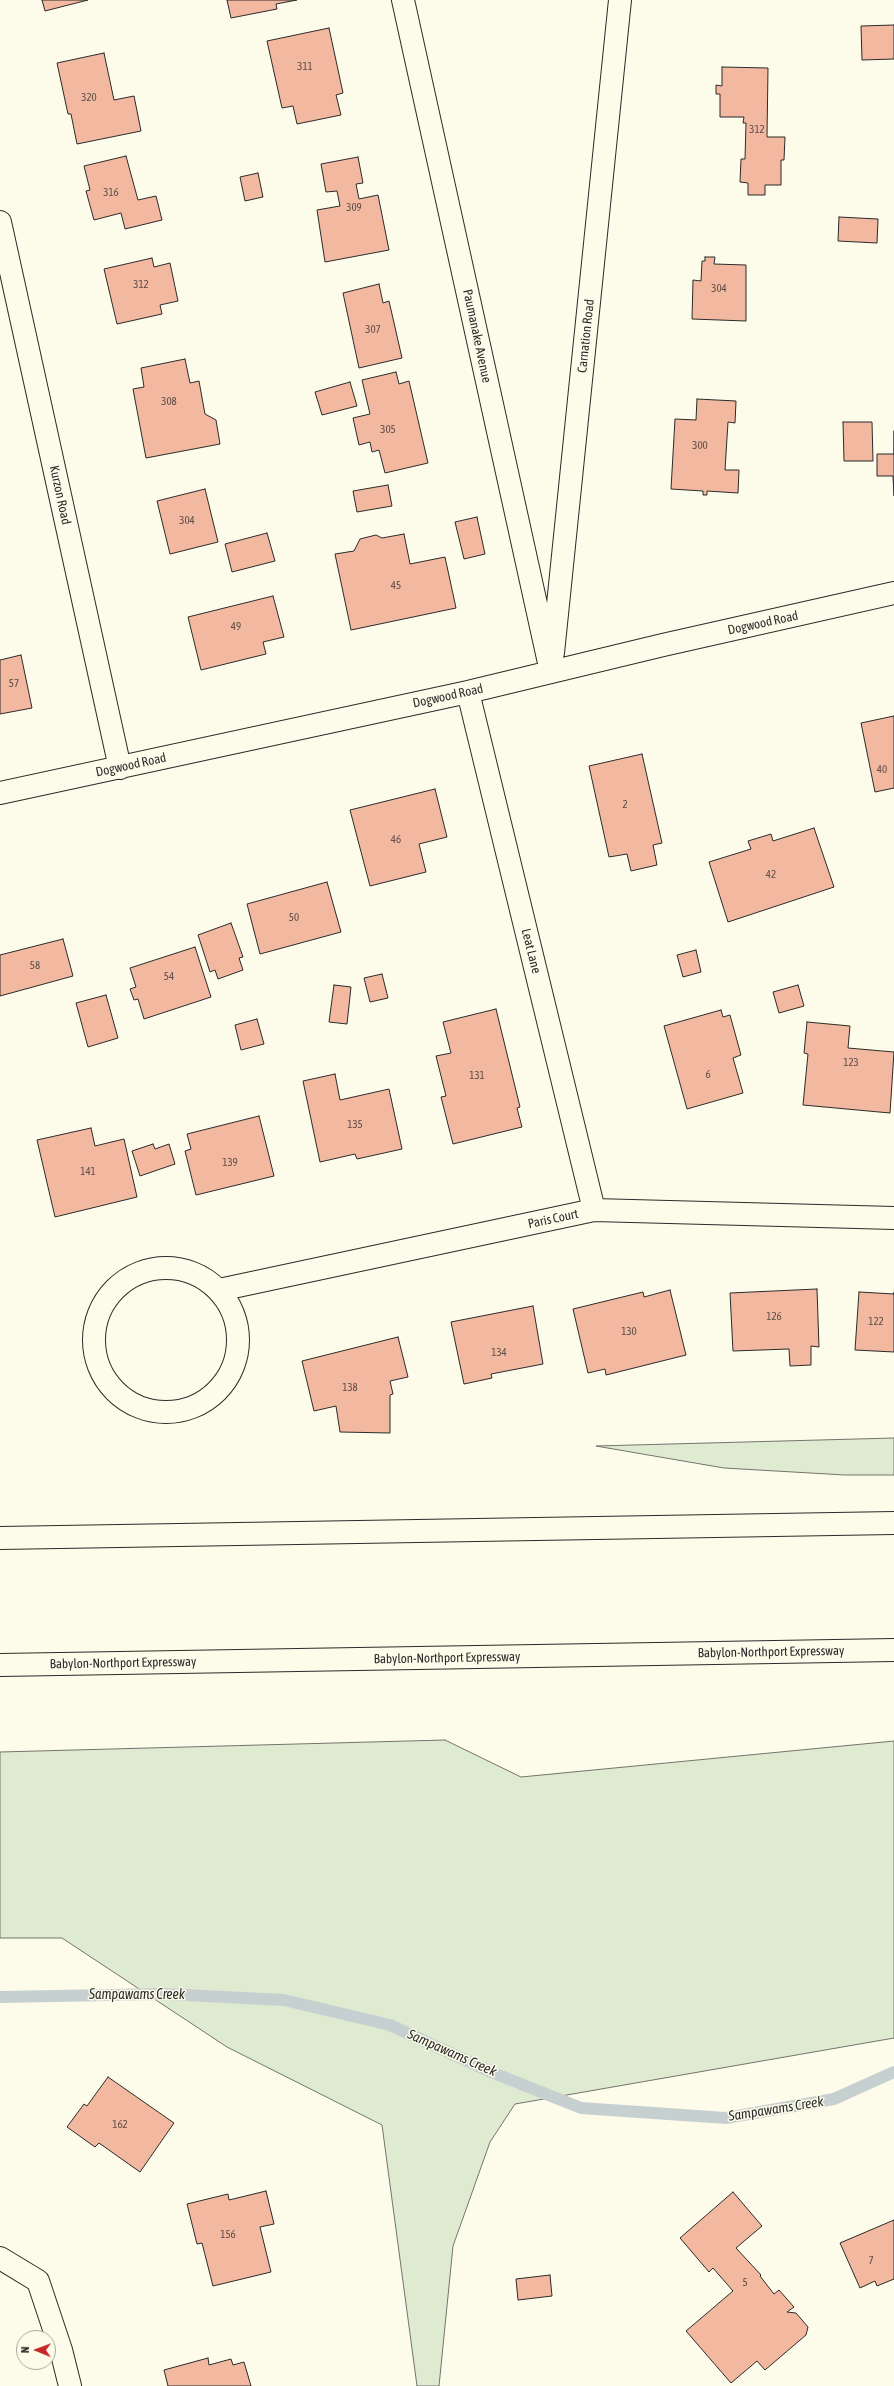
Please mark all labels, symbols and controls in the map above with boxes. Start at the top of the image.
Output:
house number: 311 [297,60,313,74]
house number: 320 [81,91,97,105]
house number: 312 [749,123,765,137]
house number: 316 [103,186,119,200]
house number: 309 [346,201,362,215]
house number: 312 [133,278,149,292]
house number: 304 [711,282,727,296]
street label: Paumanake Avenue [459,288,495,384]
street label: Carnation Road [574,298,598,374]
house number: 307 [365,323,381,337]
house number: 308 [161,395,177,409]
house number: 305 [380,423,396,437]
house number: 300 [692,439,708,453]
street label: Kurzon Road [46,464,74,526]
house number: 304 [179,514,195,528]
house number: 45 [391,579,401,593]
street label: Dogwood Road [726,608,800,638]
house number: 49 [231,620,241,634]
house number: 57 [9,677,19,691]
street label: Dogwood Road [411,681,485,711]
street label: Dogwood Road [94,750,168,780]
house number: 40 [877,763,887,777]
house number: 2 [622,798,628,812]
house number: 46 [391,833,401,847]
house number: 42 [766,868,776,882]
house number: 50 [289,911,299,925]
street label: Leat Lane [518,927,544,975]
house number: 58 [30,959,40,973]
house number: 54 [164,970,174,984]
house number: 123 [843,1056,859,1070]
house number: 6 [705,1068,711,1082]
house number: 131 [469,1069,485,1083]
house number: 135 [347,1118,363,1132]
house number: 139 [222,1156,238,1170]
house number: 141 [80,1165,96,1179]
street label: Paris Court [526,1206,580,1232]
house number: 126 [766,1310,782,1324]
house number: 122 [868,1315,884,1329]
house number: 130 [621,1325,637,1339]
house number: 134 [491,1346,507,1360]
house number: 138 [342,1381,358,1395]
street label: Babylon-Northport Expressway [698,1643,844,1661]
street label: Babylon-Northport Expressway [374,1649,520,1667]
street label: Babylon-Northport Expressway [50,1654,196,1672]
water label: Sampawams Creek [89,1987,185,2003]
water label: Sampawams Creek [405,2026,499,2080]
water label: Sampawams Creek [727,2093,825,2125]
house number: 162 [112,2118,128,2132]
house number: 156 [220,2228,236,2242]
house number: 7 [868,2254,874,2268]
house number: 5 [742,2276,748,2290]
north arrow [16,2330,56,2370]
text: N [19,2346,31,2353]

